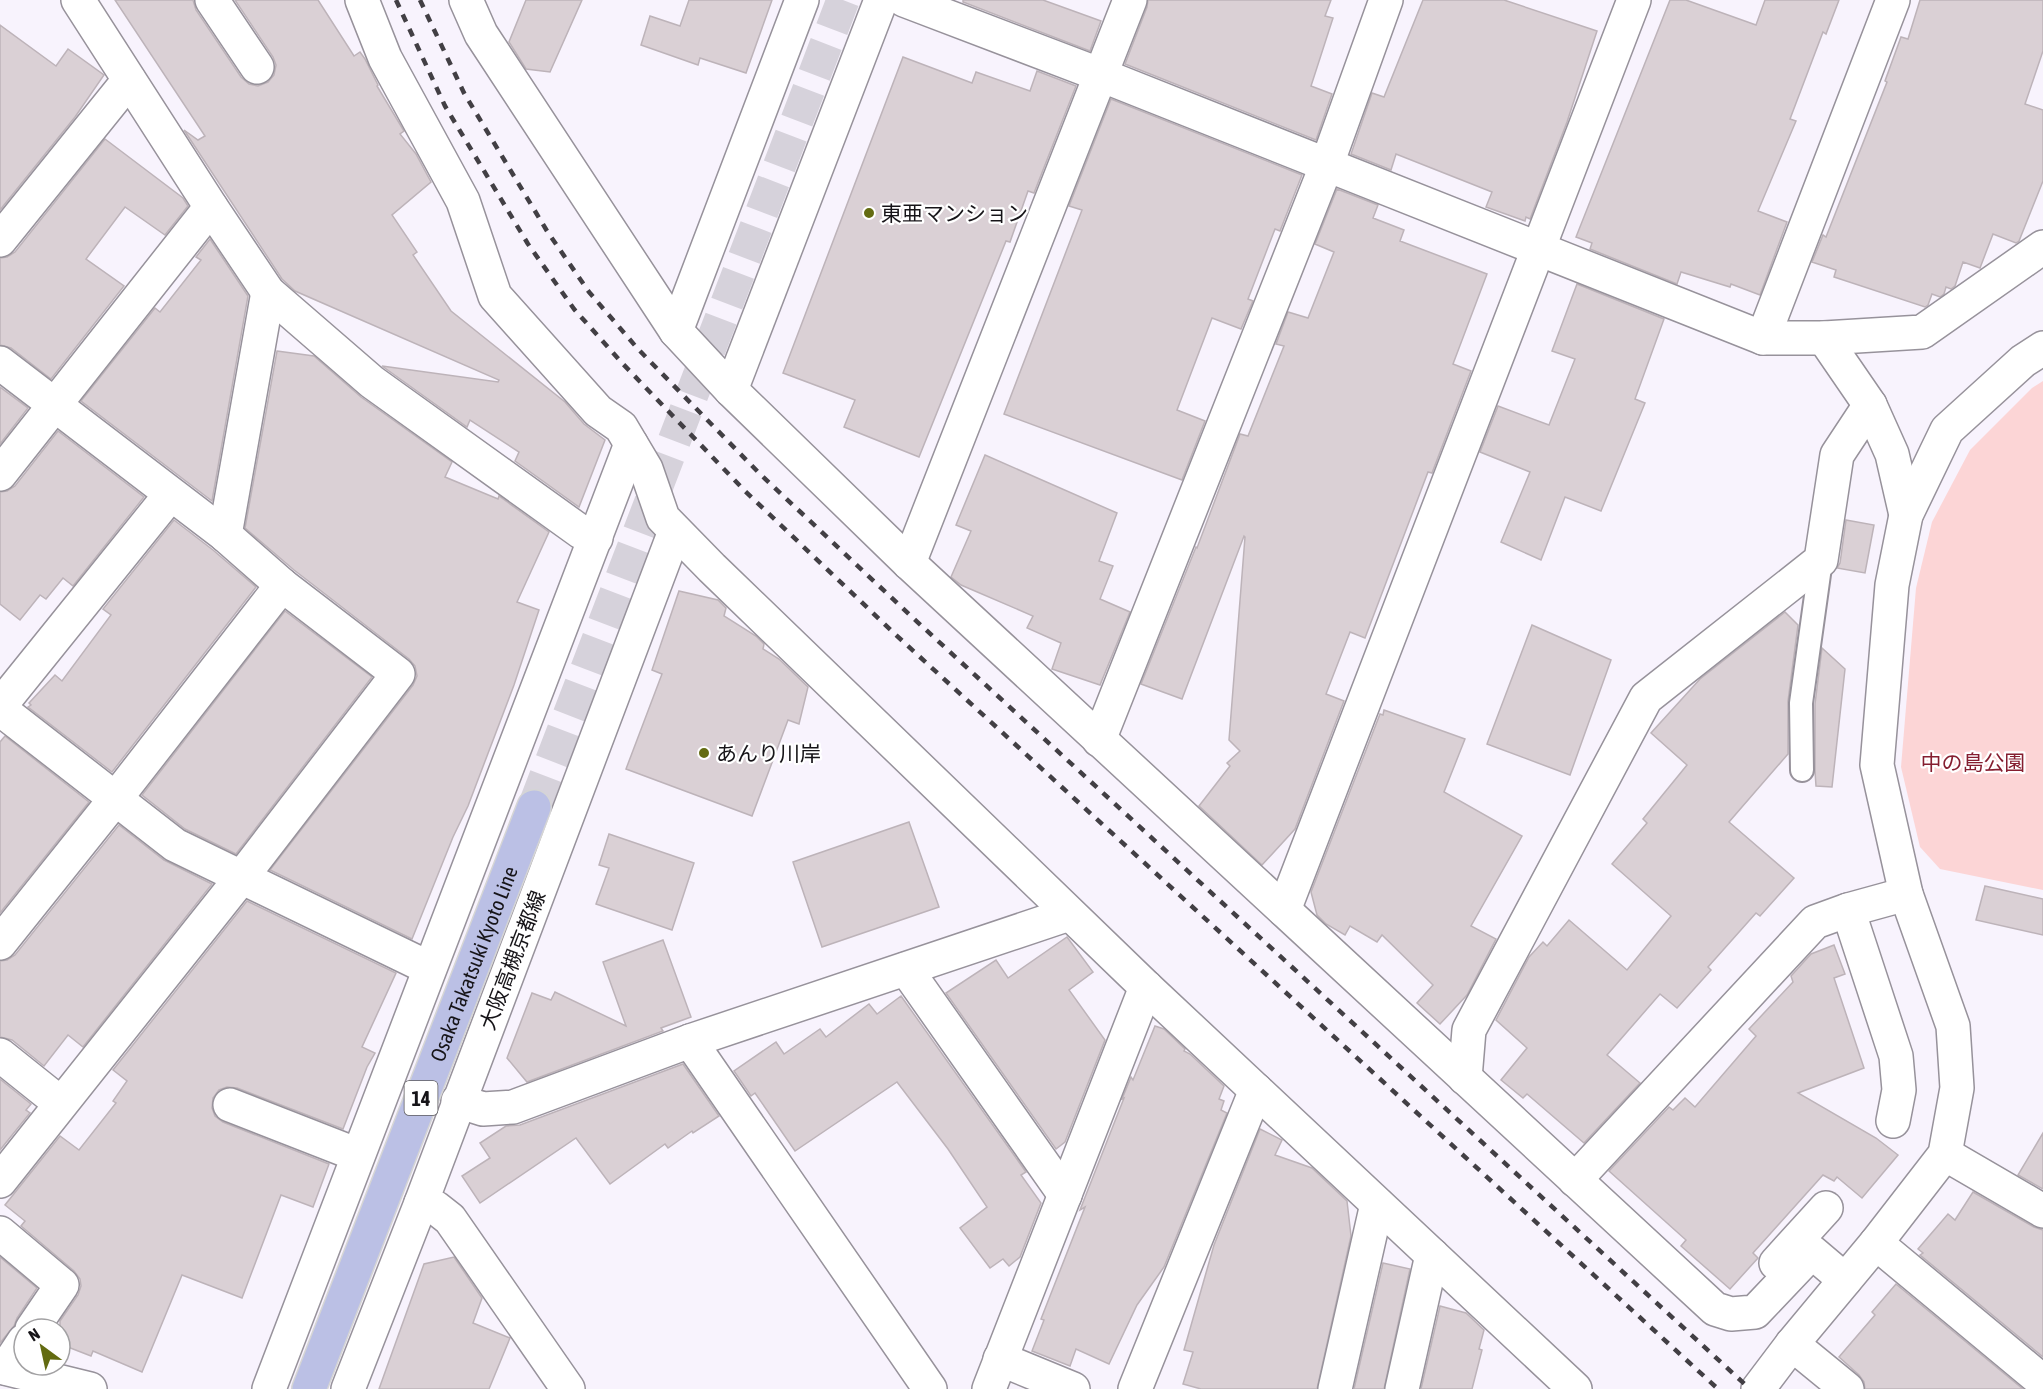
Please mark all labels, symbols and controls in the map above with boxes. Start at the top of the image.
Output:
place label: 東亜マンション [881,201,1028,225]
marker: 東亜マンション [862,206,876,220]
place label: あんり川岸 [716,741,821,765]
marker: あんり川岸 [697,746,711,760]
park label: 中の島公園 [1921,750,2026,774]
street label: Osaka Takatsuki Kyoto Line [425,863,522,1065]
street label: 大阪高槻京都線 [474,887,550,1033]
road number: 14 [404,1081,438,1115]
north arrow [12,1317,72,1377]
text: N [25,1324,43,1345]

